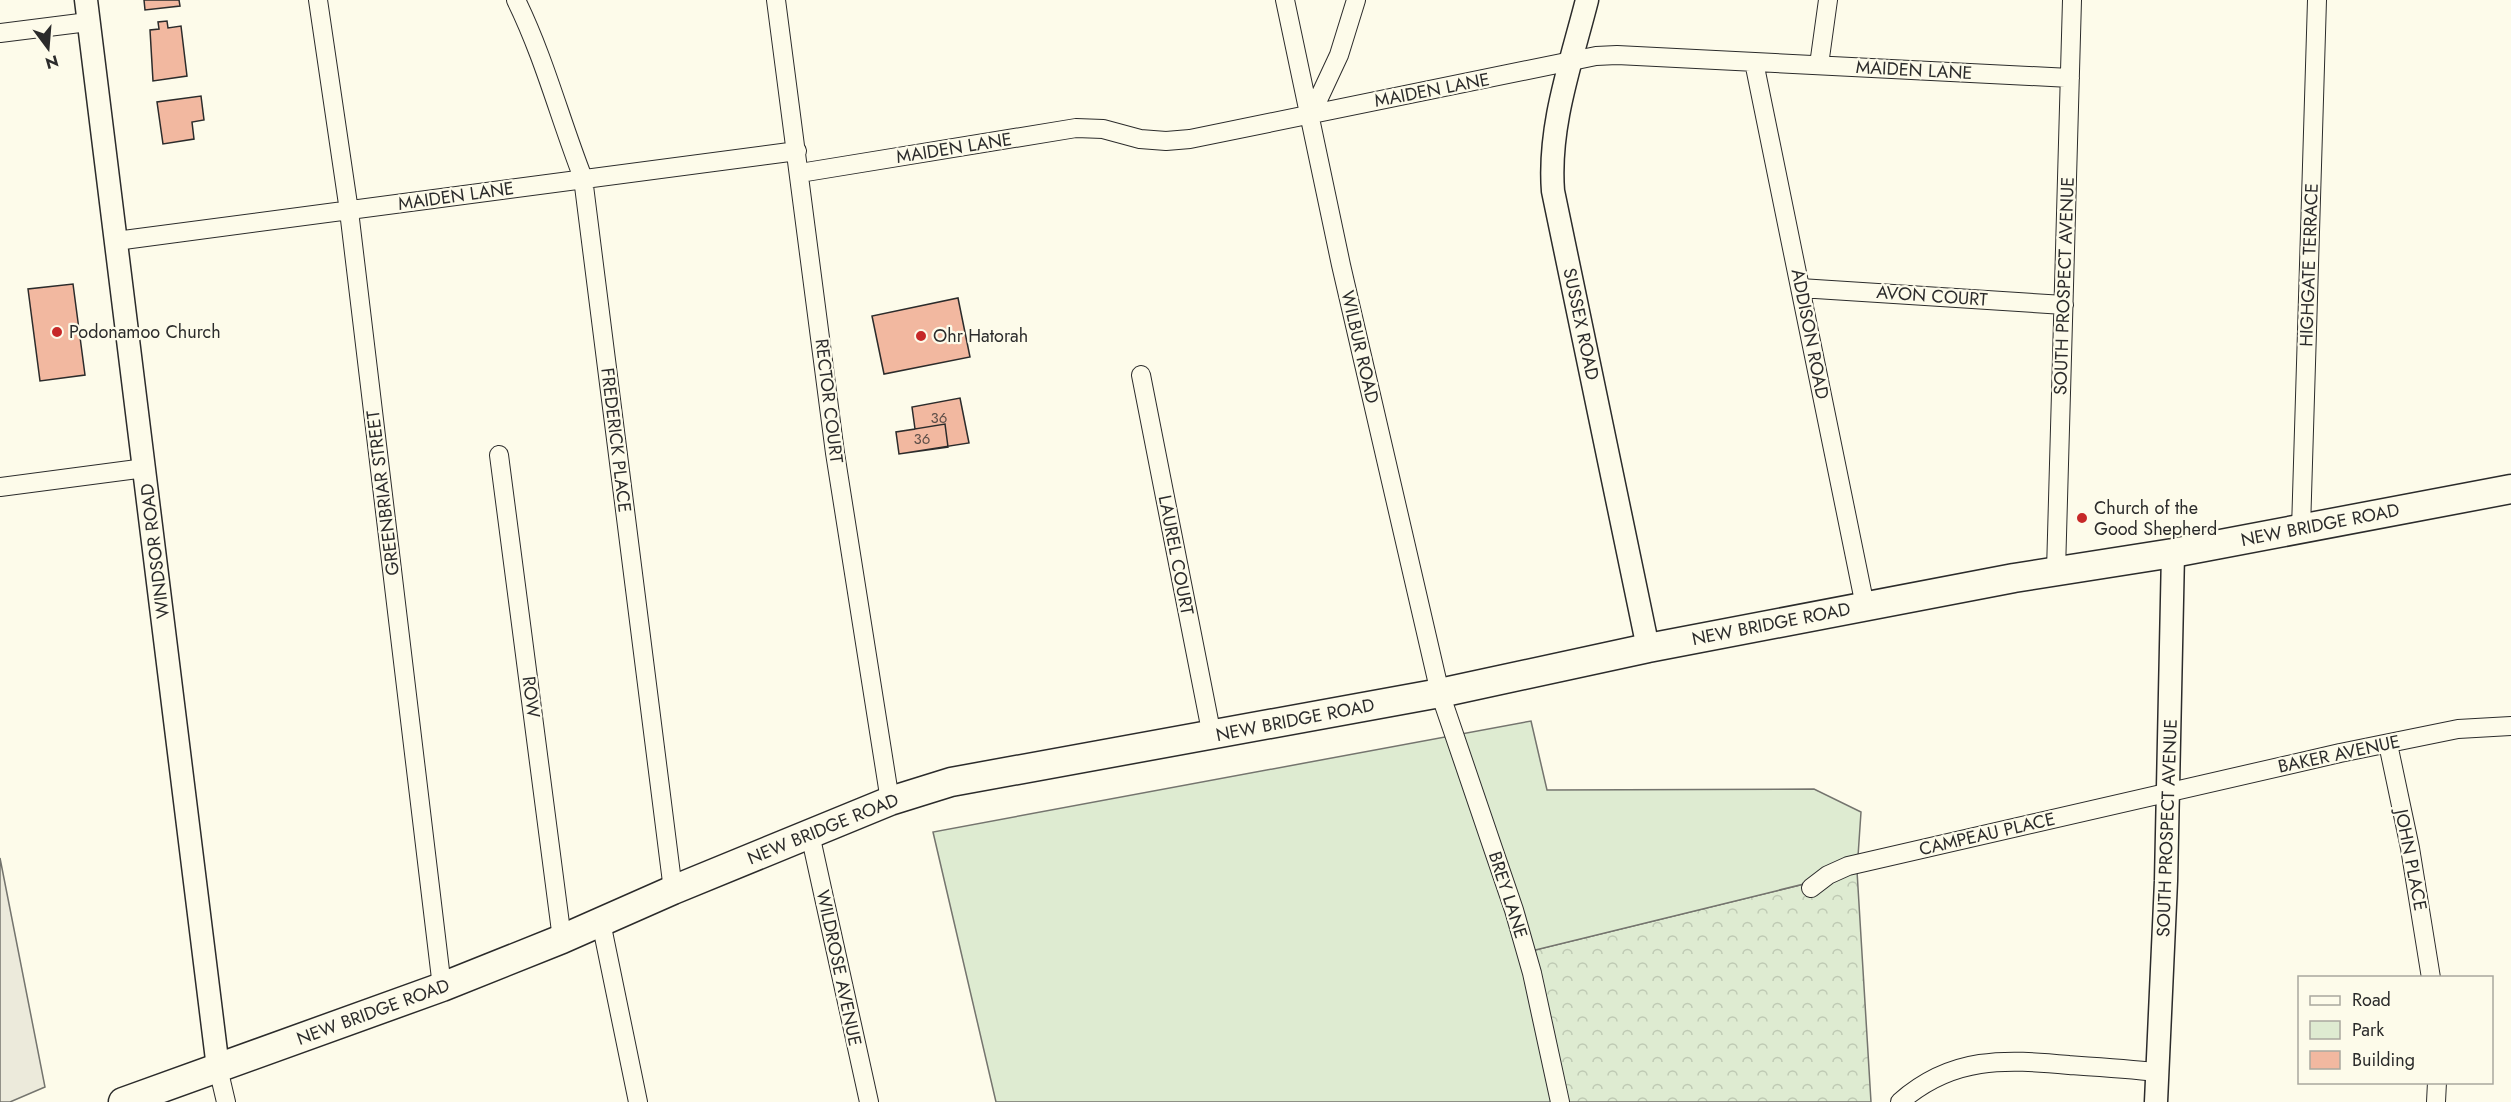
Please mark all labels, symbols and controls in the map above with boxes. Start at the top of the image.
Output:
north arrow [18,18,78,78]
text: N [43,49,61,75]
street label: MAIDEN LANE [1855,54,1973,86]
street label: MAIDEN LANE [1372,66,1492,114]
street label: MAIDEN LANE [894,126,1014,170]
street label: MAIDEN LANE [396,175,516,217]
street label: SOUTH PROSPECT AVENUE [2047,176,2081,396]
street label: HIGHGATE TERRACE [2293,183,2325,347]
street label: SUSSEX ROAD [1556,266,1606,382]
street label: ADDISON ROAD [1785,267,1835,401]
street label: AVON COURT [1875,279,1989,313]
street label: WILBUR ROAD [1334,288,1386,406]
place label: Podonamoo Church [69,319,221,345]
place label: Ohr Hatorah [933,323,1028,349]
marker: Podonamoo Church [50,325,64,339]
marker: Ohr Hatorah [914,329,928,343]
street label: RECTOR COURT [808,337,850,465]
street label: FREDERICK PLACE [594,366,638,514]
house number: 36 [931,407,947,429]
street label: GREENBRIAR STREET [360,408,406,577]
house number: 36 [914,428,930,450]
street label: WINDSOR ROAD [134,482,176,620]
street label: LAUREL COURT [1152,493,1200,618]
place label: Church of the Good Shepherd [2094,495,2217,542]
street label: NEW BRIDGE ROAD [2239,497,2401,553]
marker: Church of the Good Shepherd [2075,511,2089,525]
street label: NEW BRIDGE ROAD [1690,596,1852,652]
street label: ROW [516,675,546,719]
street label: NEW BRIDGE ROAD [1214,692,1376,748]
street label: SOUTH PROSPECT AVENUE [2150,718,2184,938]
street label: BAKER AVENUE [2276,728,2402,780]
street label: NEW BRIDGE ROAD [743,787,903,871]
street label: JOHN PLACE [2388,805,2434,913]
street label: CAMPEAU PLACE [1916,806,2058,862]
street label: BREY LANE [1482,848,1534,942]
street label: WILDROSE AVENUE [810,888,868,1048]
street label: NEW BRIDGE ROAD [293,972,453,1052]
legend [2298,976,2493,1084]
text: Road [2352,987,2391,1013]
text: Park [2352,1017,2384,1043]
text: Building [2352,1047,2415,1073]

